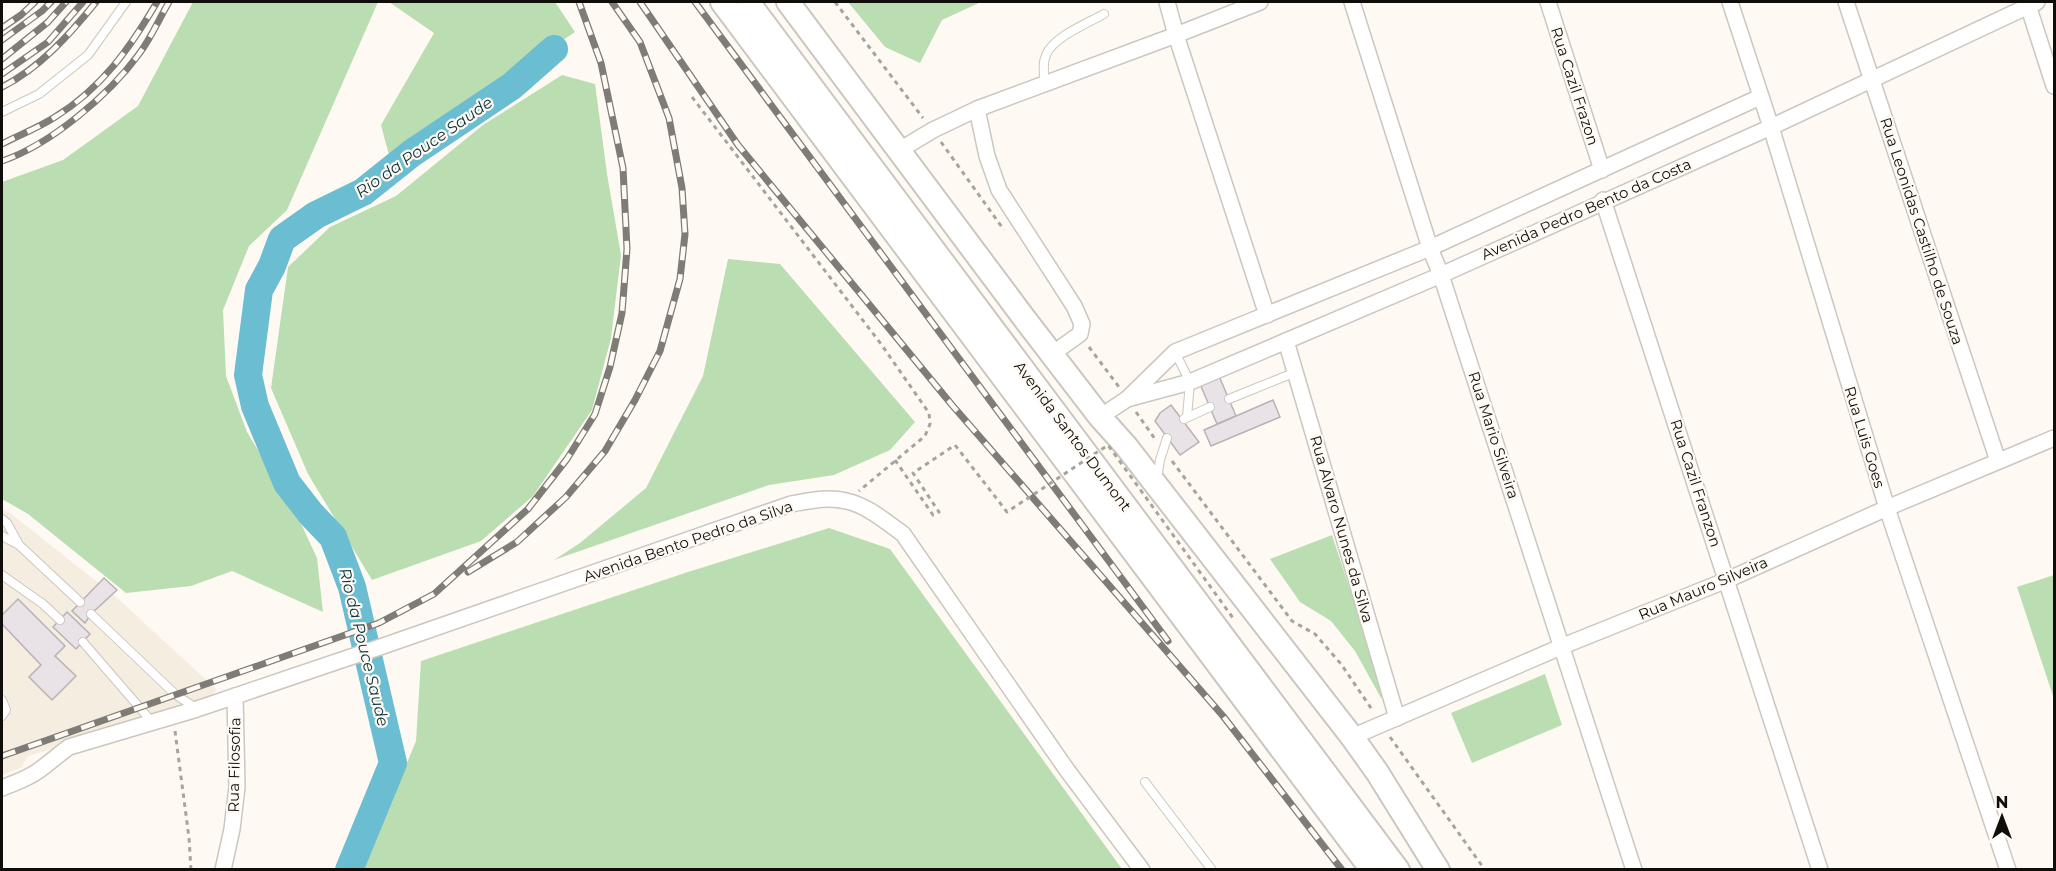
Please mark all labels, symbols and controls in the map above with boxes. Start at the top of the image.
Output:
street label: Rua Cazil Frazon [1547,24,1603,148]
water label: Rio da Pouce Saude [352,93,496,201]
street label: Rua Leonidas Castilho de Souza [1876,115,1968,347]
street label: Avenida Pedro Bento da Costa [1478,154,1694,264]
street label: Avenida Santos Dumont [1010,357,1136,515]
street label: Rua Mario Silveira [1464,369,1524,501]
street label: Rua Luis Goes [1841,384,1889,490]
street label: Rua Cazil Franzon [1666,417,1726,549]
street label: Rua Alvaro Nunes da Silva [1306,433,1378,625]
street label: Avenida Bento Pedro da Silva [581,496,795,586]
street label: Rua Mauro Silveira [1635,552,1771,624]
water label: Rio da Pouce Saude [335,566,393,728]
street label: Rua Filosofia [224,717,244,813]
north arrow [1972,787,2032,847]
text: N [1996,793,2008,812]

